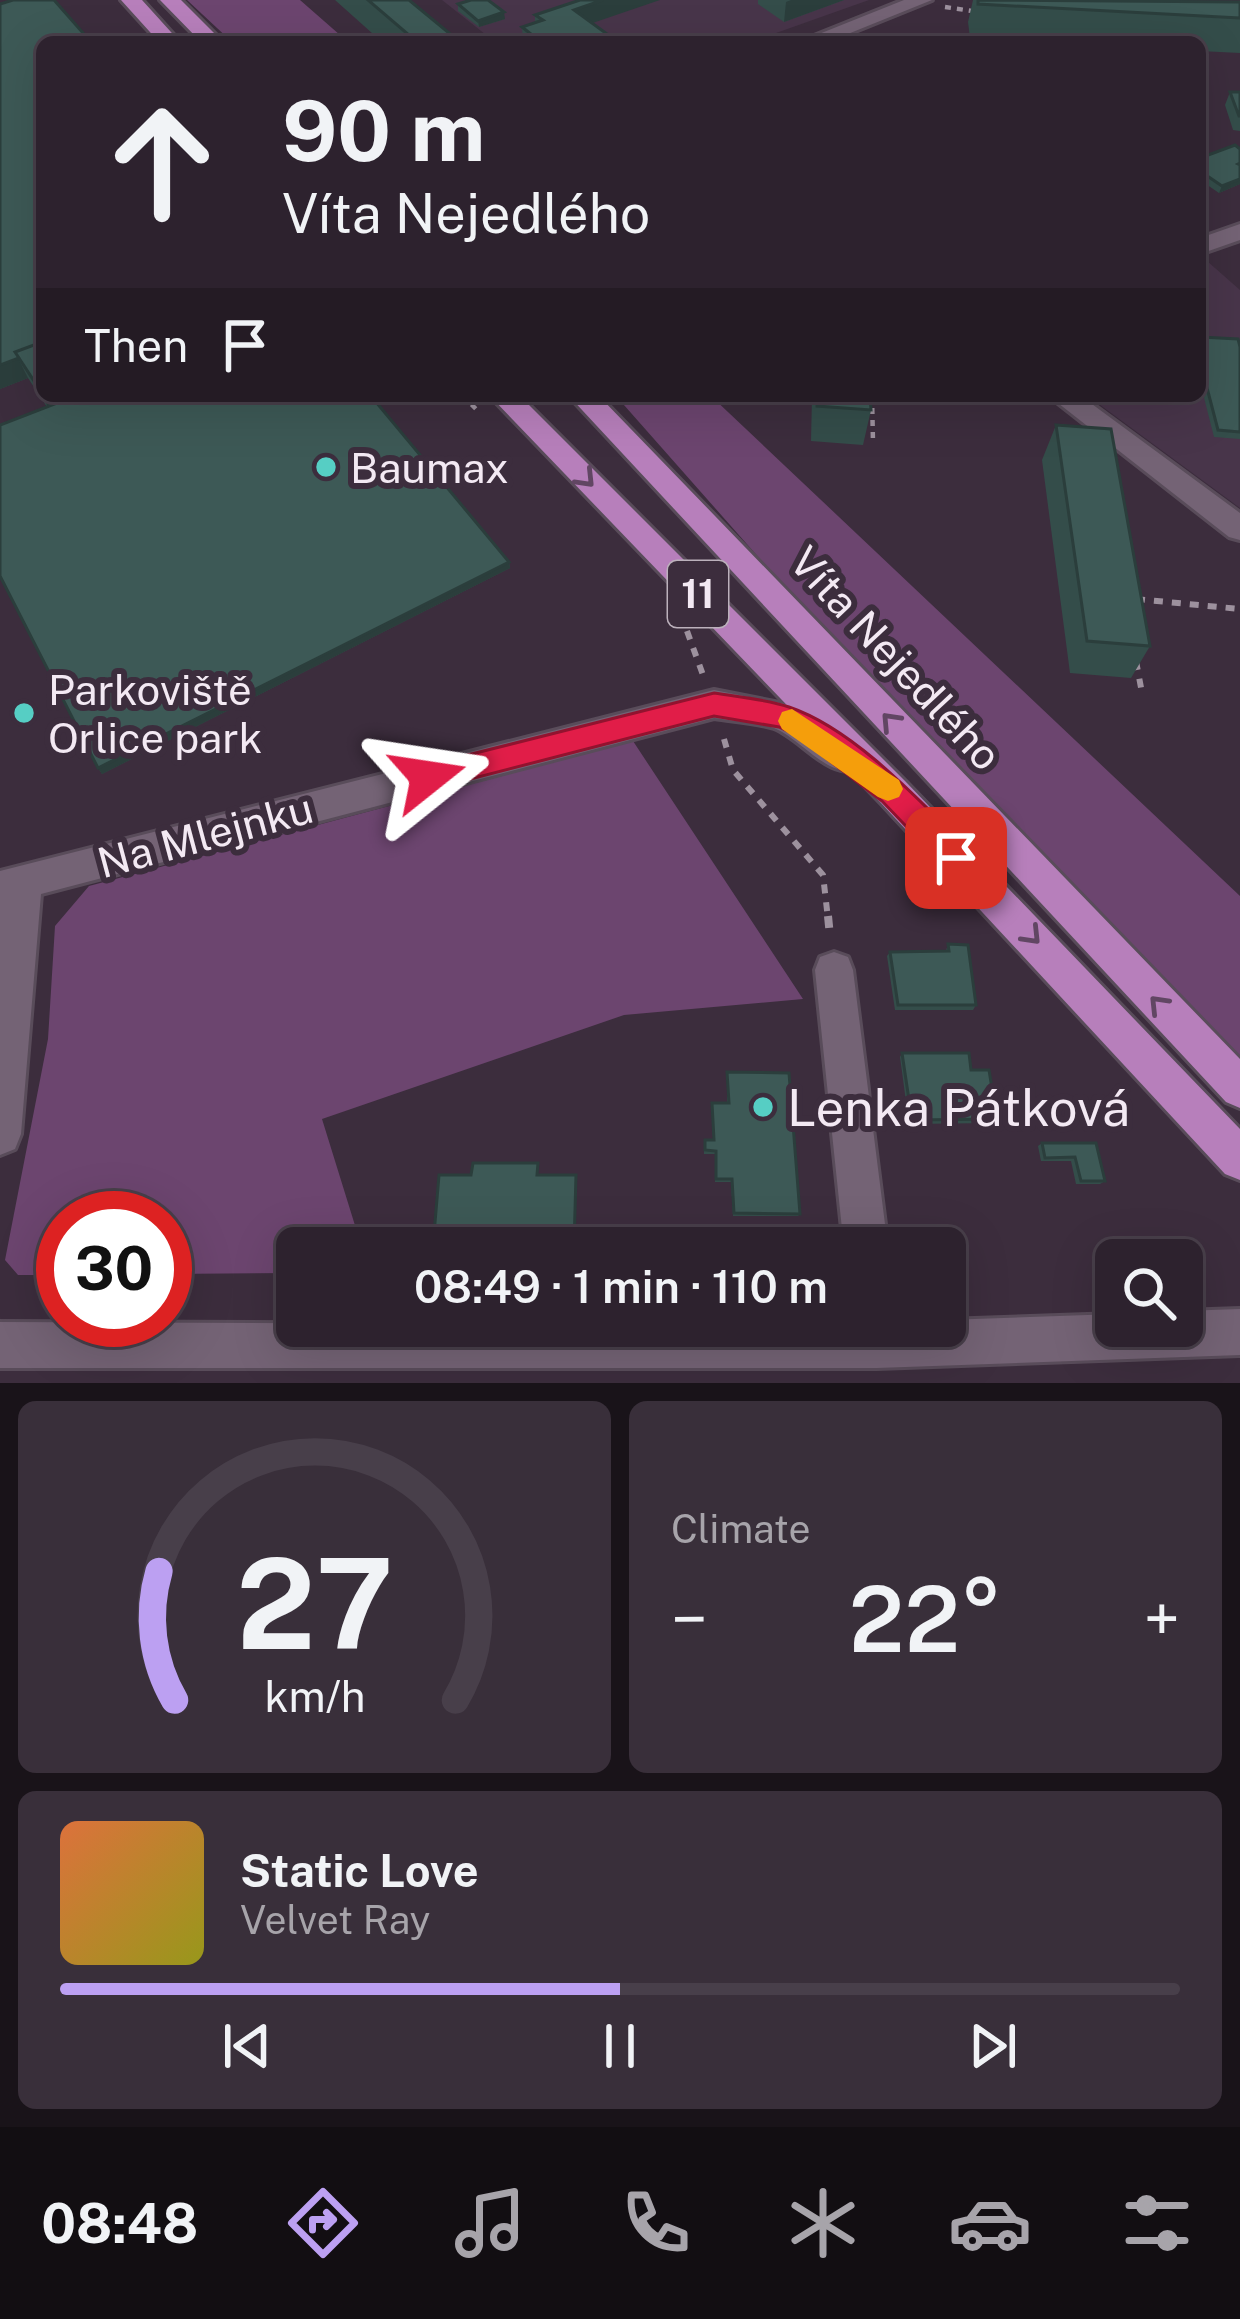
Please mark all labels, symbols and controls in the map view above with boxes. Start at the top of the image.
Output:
text: 90 m [282,81,485,180]
icon: ahead [84,84,240,240]
text: Víta Nejedlého [282,182,650,245]
icon: arrive [212,312,278,378]
text: Then [84,319,188,372]
place label: Baumax [350,443,509,492]
marker: Baumax [313,454,339,480]
one-way arrow [572,465,594,487]
street label: Víta Nejedlého [780,537,1012,779]
road number: 11 [668,561,728,627]
place label: Parkoviště Orlice park [48,665,262,762]
marker: Parkoviště Orlice park [11,700,37,726]
position arrow [365,714,491,840]
one-way arrow [883,714,904,735]
street label: Na Mlejnku [92,783,318,887]
pin [905,807,1007,909]
icon: arrive [923,825,989,891]
one-way arrow [1018,922,1040,944]
one-way arrow [1151,996,1173,1018]
place label: Lenka Pátková [787,1078,1130,1137]
marker: Lenka Pátková [750,1094,776,1120]
speed limit sign: 30 [36,1191,192,1347]
map controls [1095,1239,1203,1347]
button: search [1095,1239,1203,1347]
text: 08:49 · 1 min · 110 m [414,1260,828,1313]
text: Climate [671,1506,811,1552]
text: 27 [236,1530,393,1677]
text: 22° [849,1566,1002,1672]
text: − [671,1580,708,1658]
text: + [1143,1580,1180,1658]
text: km/h [264,1671,365,1722]
text: Static Love [240,1844,479,1897]
text: Velvet Ray [240,1897,430,1943]
icon: previous [214,2013,280,2079]
icon: pause [587,2013,653,2079]
icon: next [960,2013,1026,2079]
icon: directions [281,2181,365,2265]
icon: music [448,2181,532,2265]
icon: phone [614,2181,698,2265]
icon: climate [781,2181,865,2265]
icon: car [948,2181,1032,2265]
icon: filters [1115,2181,1199,2265]
text: 08:48 [41,2192,198,2255]

